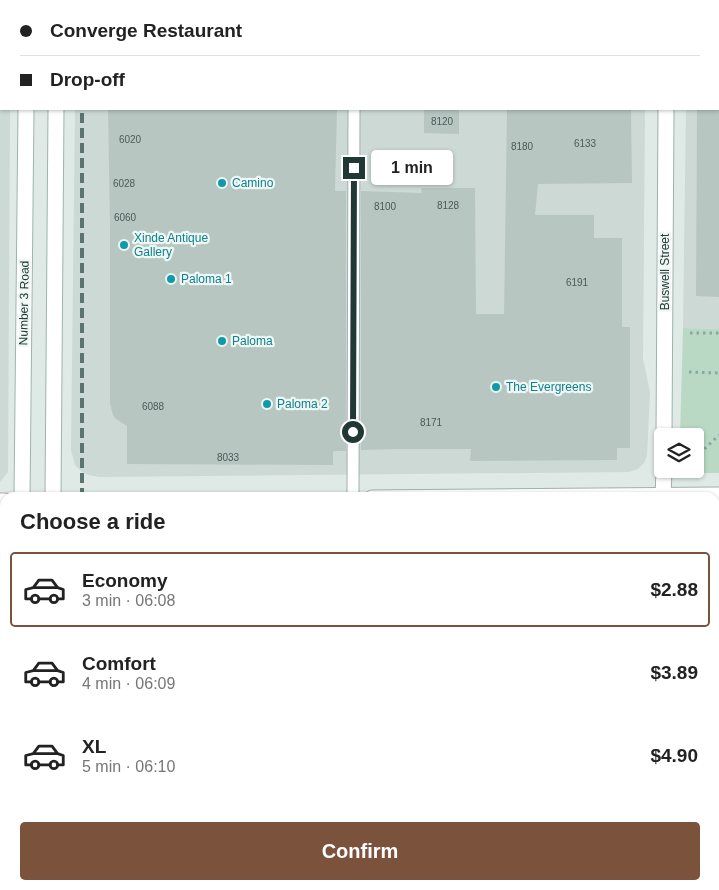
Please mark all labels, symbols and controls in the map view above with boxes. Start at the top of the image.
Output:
text: Converge Restaurant [50,20,242,41]
text: Drop-off [50,69,125,90]
house number: 8120 [431,116,454,127]
house number: 6020 [119,134,142,145]
house number: 6133 [574,138,597,149]
house number: 8180 [511,141,534,152]
callout: 1 min [372,150,454,186]
route end [343,157,365,179]
text: 1 min [391,159,433,176]
place label: Camino [232,176,274,190]
marker: Camino [216,177,228,189]
house number: 6028 [113,178,136,189]
house number: 8128 [437,200,460,211]
house number: 8100 [374,201,397,212]
house number: 6060 [114,212,137,223]
place label: Xinde Antique Gallery [134,231,208,259]
street label: Buswell Street [658,233,672,310]
marker: Xinde Antique Gallery [118,239,130,251]
street label: Number 3 Road [16,261,32,345]
place label: Paloma 1 [181,272,232,286]
marker: Paloma 1 [165,273,177,285]
house number: 6191 [566,277,589,288]
place label: Paloma [232,334,273,348]
marker: Paloma [216,335,228,347]
place label: The Evergreens [506,380,591,394]
marker: The Evergreens [490,381,502,393]
place label: Paloma 2 [277,397,328,411]
marker: Paloma 2 [261,398,273,410]
house number: 6088 [142,401,165,412]
house number: 8171 [420,417,443,428]
route start [342,421,364,443]
map controls [654,428,704,478]
button: layers [654,428,704,478]
house number: 8033 [217,452,240,463]
text: Choose a ride [20,509,165,534]
icon: car [22,567,67,612]
text: Economy [82,570,168,591]
text: $2.88 [650,579,698,600]
text: 3 min · 06:08 [82,592,175,609]
icon: car [22,650,67,695]
text: Comfort [82,653,156,674]
text: $3.89 [650,662,698,683]
text: 4 min · 06:09 [82,675,175,692]
icon: car [22,733,67,778]
text: XL [82,736,106,757]
text: $4.90 [650,745,698,766]
text: 5 min · 06:10 [82,758,175,775]
button: Confirm [20,822,700,880]

